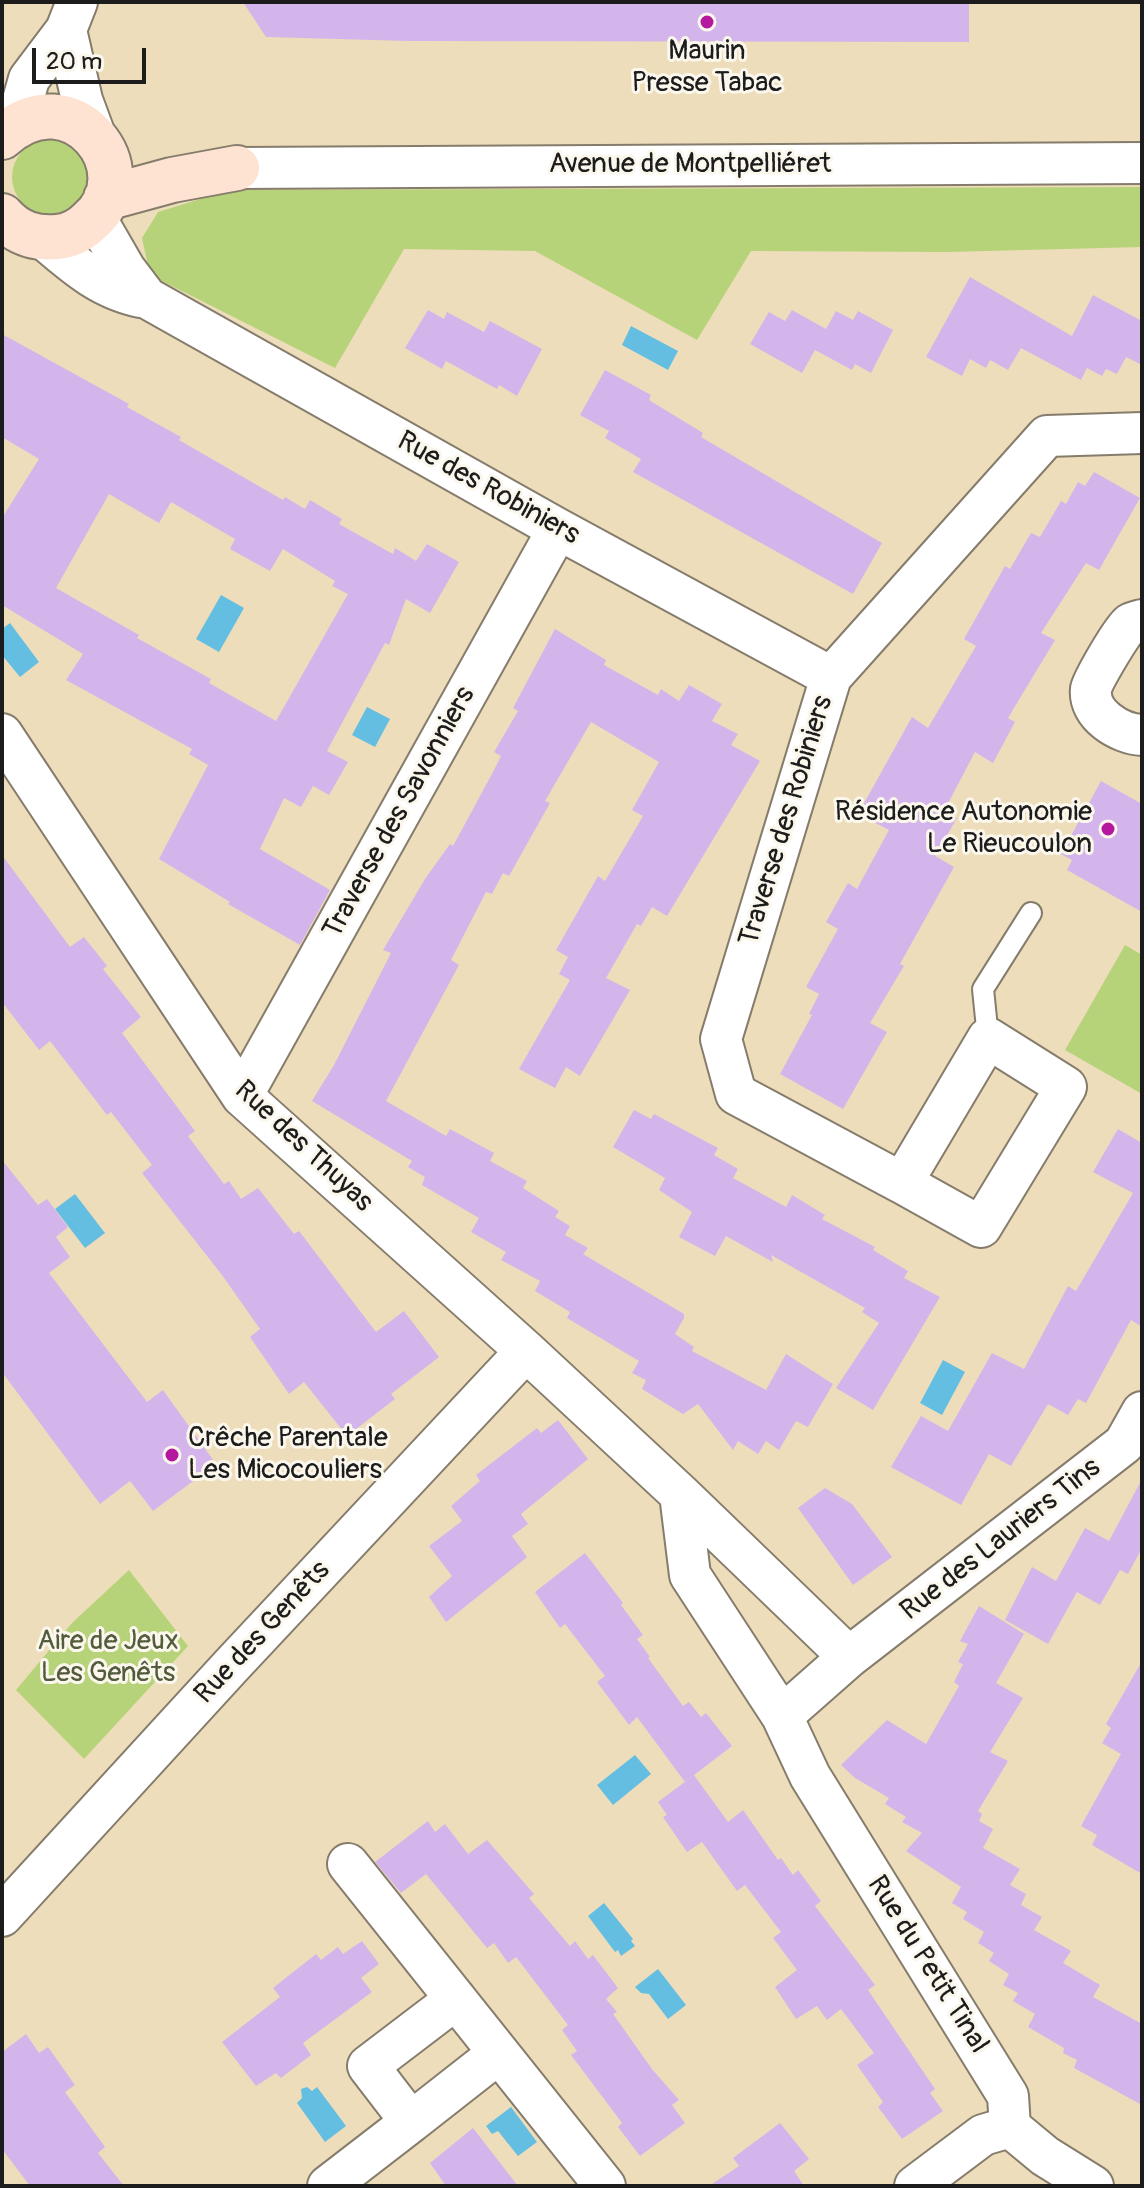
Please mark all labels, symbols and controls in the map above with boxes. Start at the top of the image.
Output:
marker: Maurin Presse Tabac [698,13,716,31]
scale bar [36,32,150,82]
place label: Maurin Presse Tabac [632,35,782,101]
text: 20 m [46,47,102,76]
street label: Avenue de Montpelliéret [549,148,831,182]
street label: Rue des Robiniers [391,425,585,553]
street label: Traverse des Savonniers [317,681,483,945]
street label: Traverse des Robiniers [733,692,841,950]
place label: Résidence Autonomie Le Rieucoulon [835,796,1092,862]
marker: Résidence Autonomie Le Rieucoulon [1099,820,1117,838]
street label: Rue des Thuyas [227,1074,379,1220]
place label: Crêche Parentale Les Micocouliers [188,1422,388,1488]
marker: Crêche Parentale Les Micocouliers [163,1446,181,1464]
street label: Rue des Lauriers Tins [894,1452,1108,1628]
street label: Rue des Genêts [188,1555,338,1711]
park label: Aire de Jeux Les Genêts [37,1625,179,1691]
street label: Rue du Petit Tinal [859,1870,995,2060]

